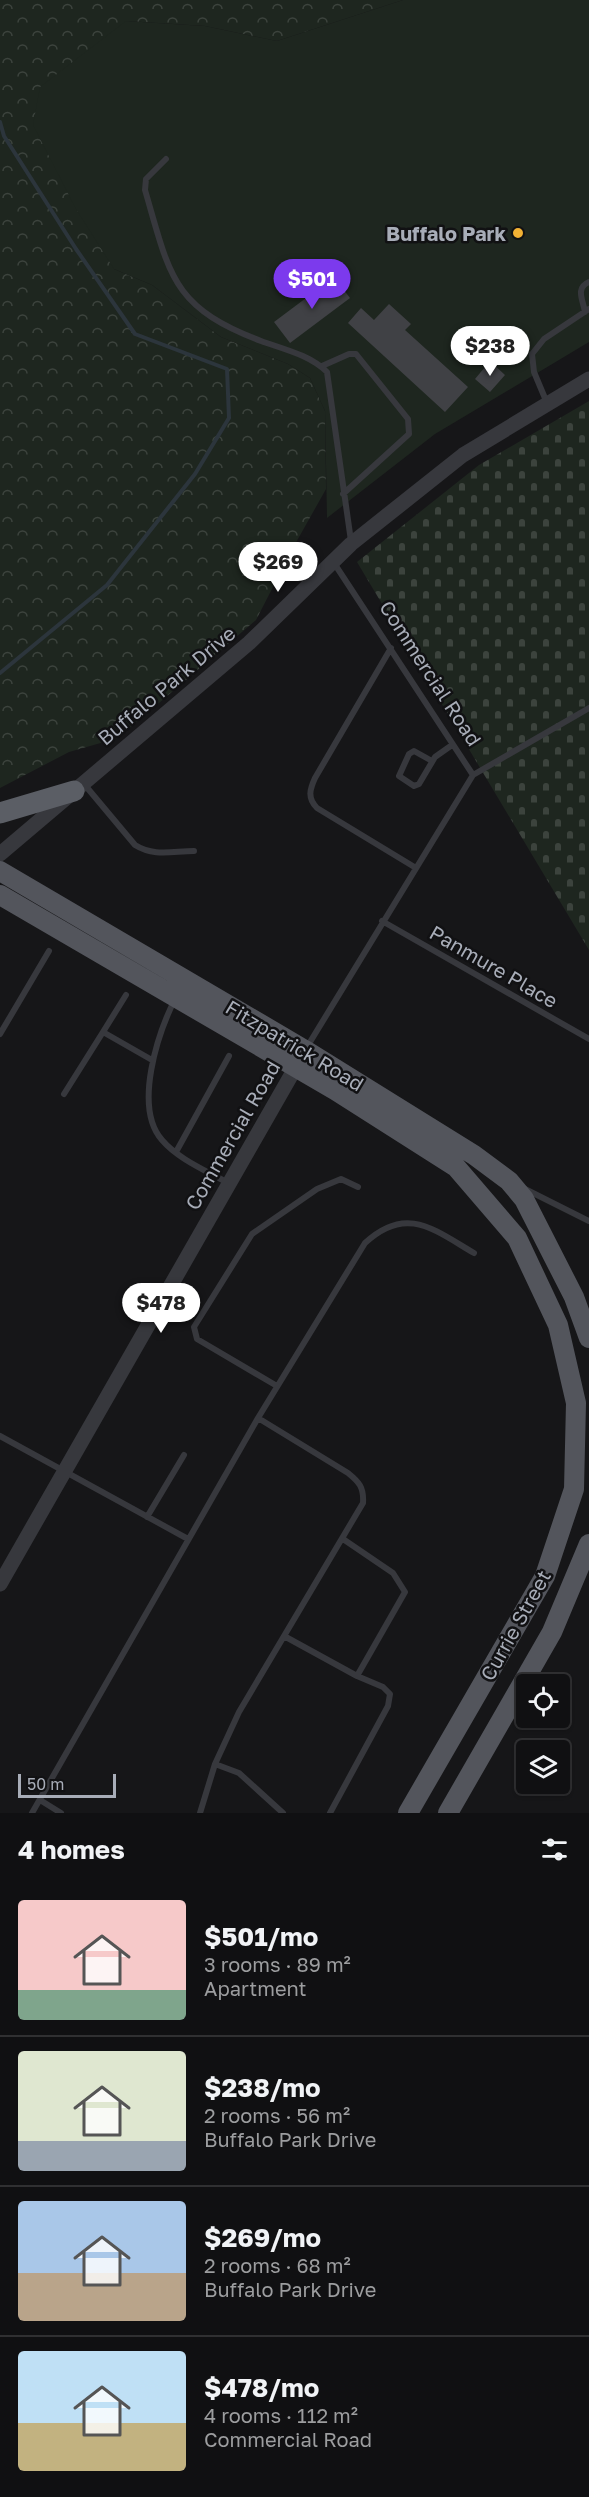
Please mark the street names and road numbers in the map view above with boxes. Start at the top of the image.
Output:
street label: Commercial Road [375,596,487,750]
street label: Buffalo Park Drive [92,620,240,750]
street label: Panmure Place [426,920,562,1012]
street label: Fitzpatrick Road [222,994,368,1096]
street label: Commercial Road [180,1056,284,1214]
street label: Currie Street [475,1566,555,1684]

